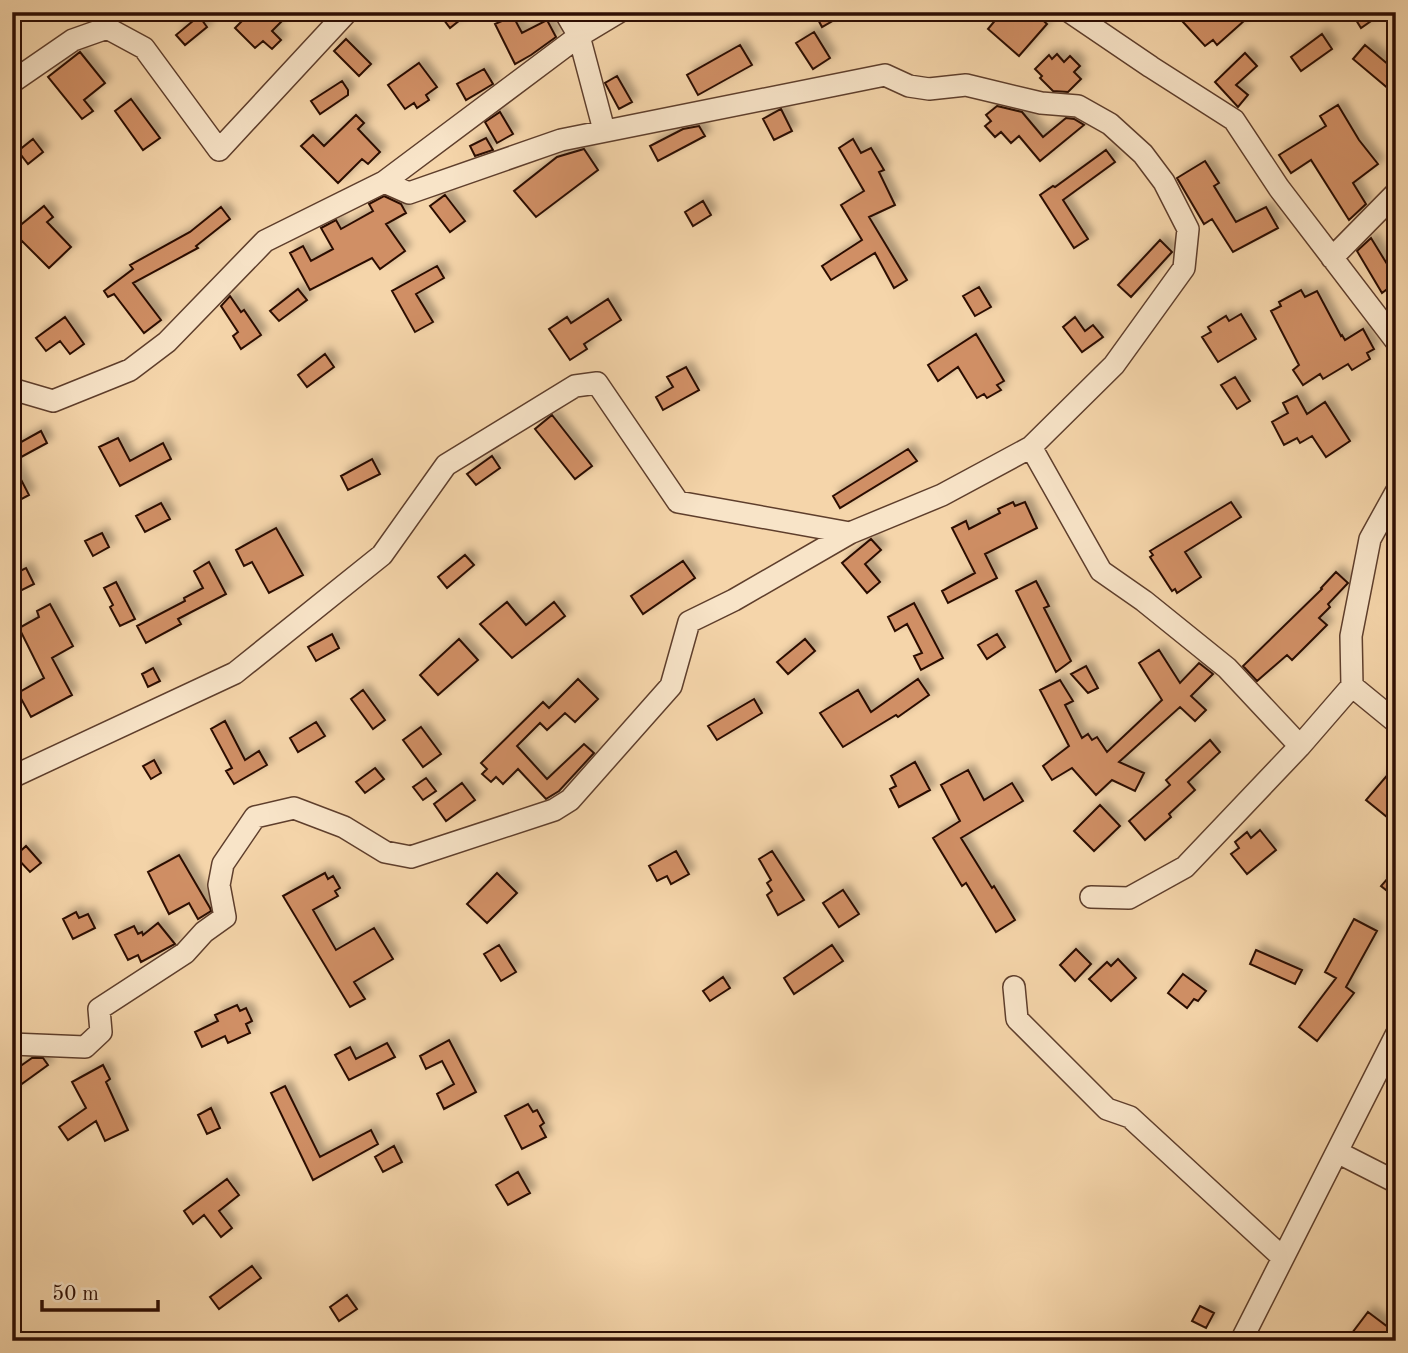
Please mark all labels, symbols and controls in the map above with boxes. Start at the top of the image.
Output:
scale bar [42,1269,158,1313]
text: 50 m [52,1284,99,1305]

